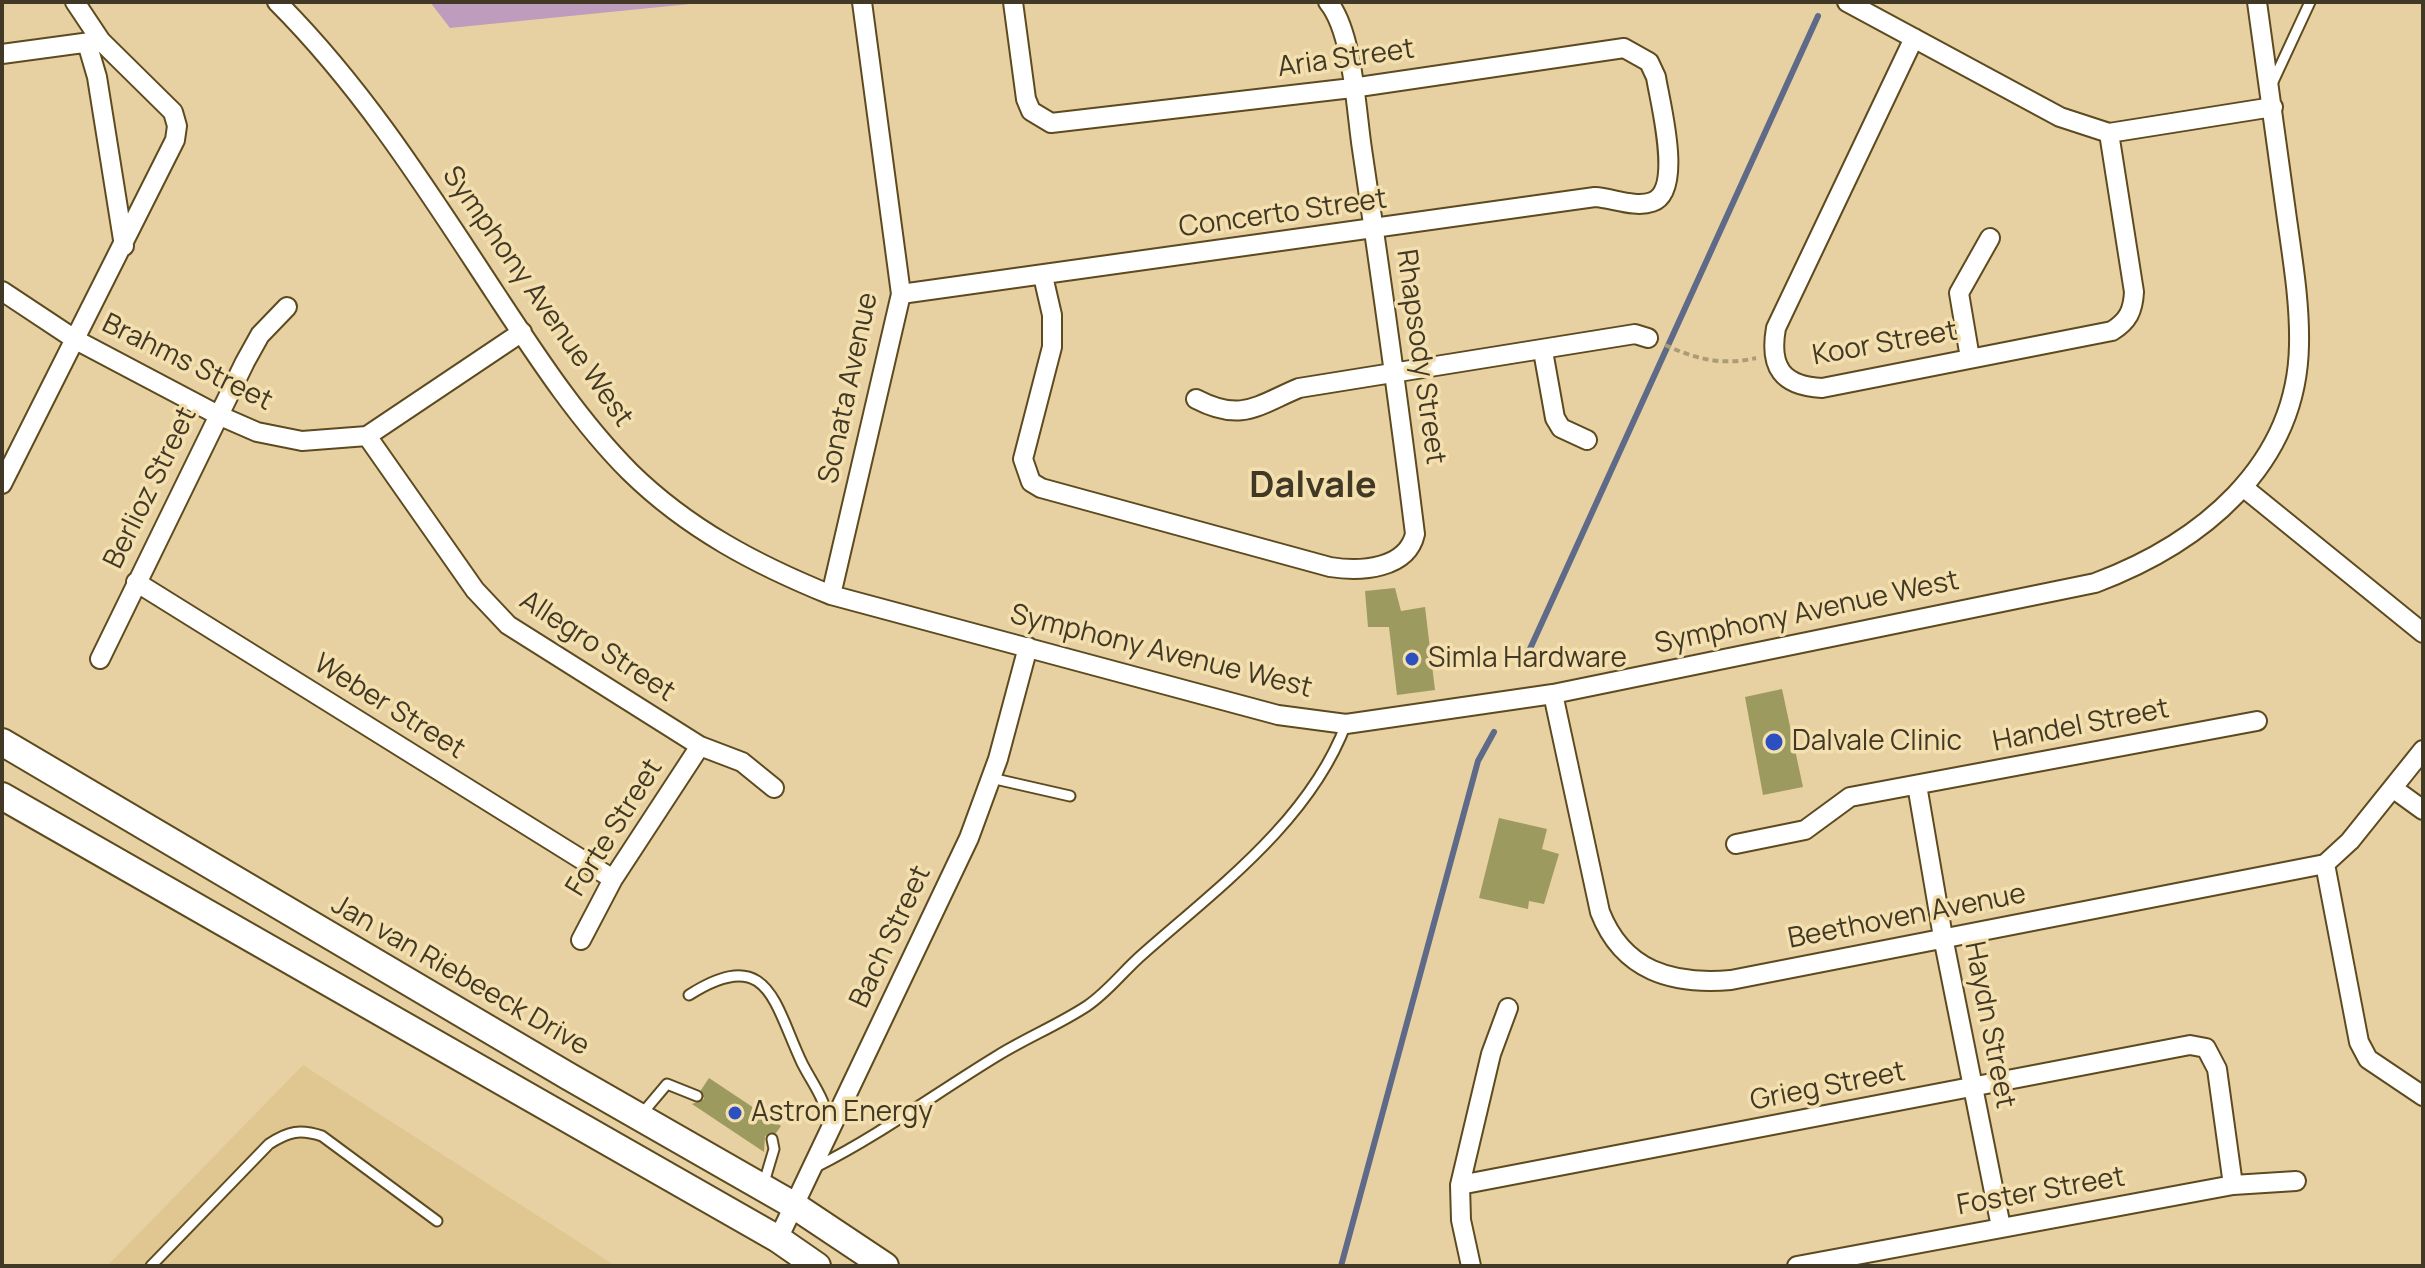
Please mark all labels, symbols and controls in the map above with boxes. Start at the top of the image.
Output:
street label: Aria Street [1275,33,1417,85]
street label: Symphony Avenue West [434,160,640,434]
street label: Concerto Street [1177,183,1389,245]
street label: Rhapsody Street [1388,247,1452,467]
street label: Sonata Avenue [812,290,886,486]
street label: Brahms Street [96,307,278,419]
street label: Koor Street [1810,315,1960,373]
street label: Berlioz Street [97,402,205,574]
district label: Dalvale [1249,465,1377,509]
street label: Symphony Avenue West [1652,564,1962,662]
street label: Allegro Street [513,584,681,710]
street label: Symphony Avenue West [1007,598,1315,706]
place label: Simla Hardware [1428,642,1627,676]
street label: Weber Street [307,647,471,767]
marker: Simla Hardware [1403,650,1421,668]
street label: Handel Street [1990,692,2172,760]
place label: Dalvale Clinic [1792,725,1962,759]
marker: Dalvale Clinic [1763,731,1785,753]
street label: Forte Street [560,753,670,903]
street label: Bach Street [844,861,938,1013]
street label: Beethoven Avenue [1785,877,2029,957]
street label: Jan van Riebeeck Drive [325,888,595,1064]
street label: Haydn Street [1956,939,2022,1111]
street label: Grieg Street [1748,1056,1908,1118]
place label: Astron Energy [751,1096,933,1130]
marker: Astron Energy [726,1104,744,1122]
street label: Foster Street [1954,1161,2128,1223]

